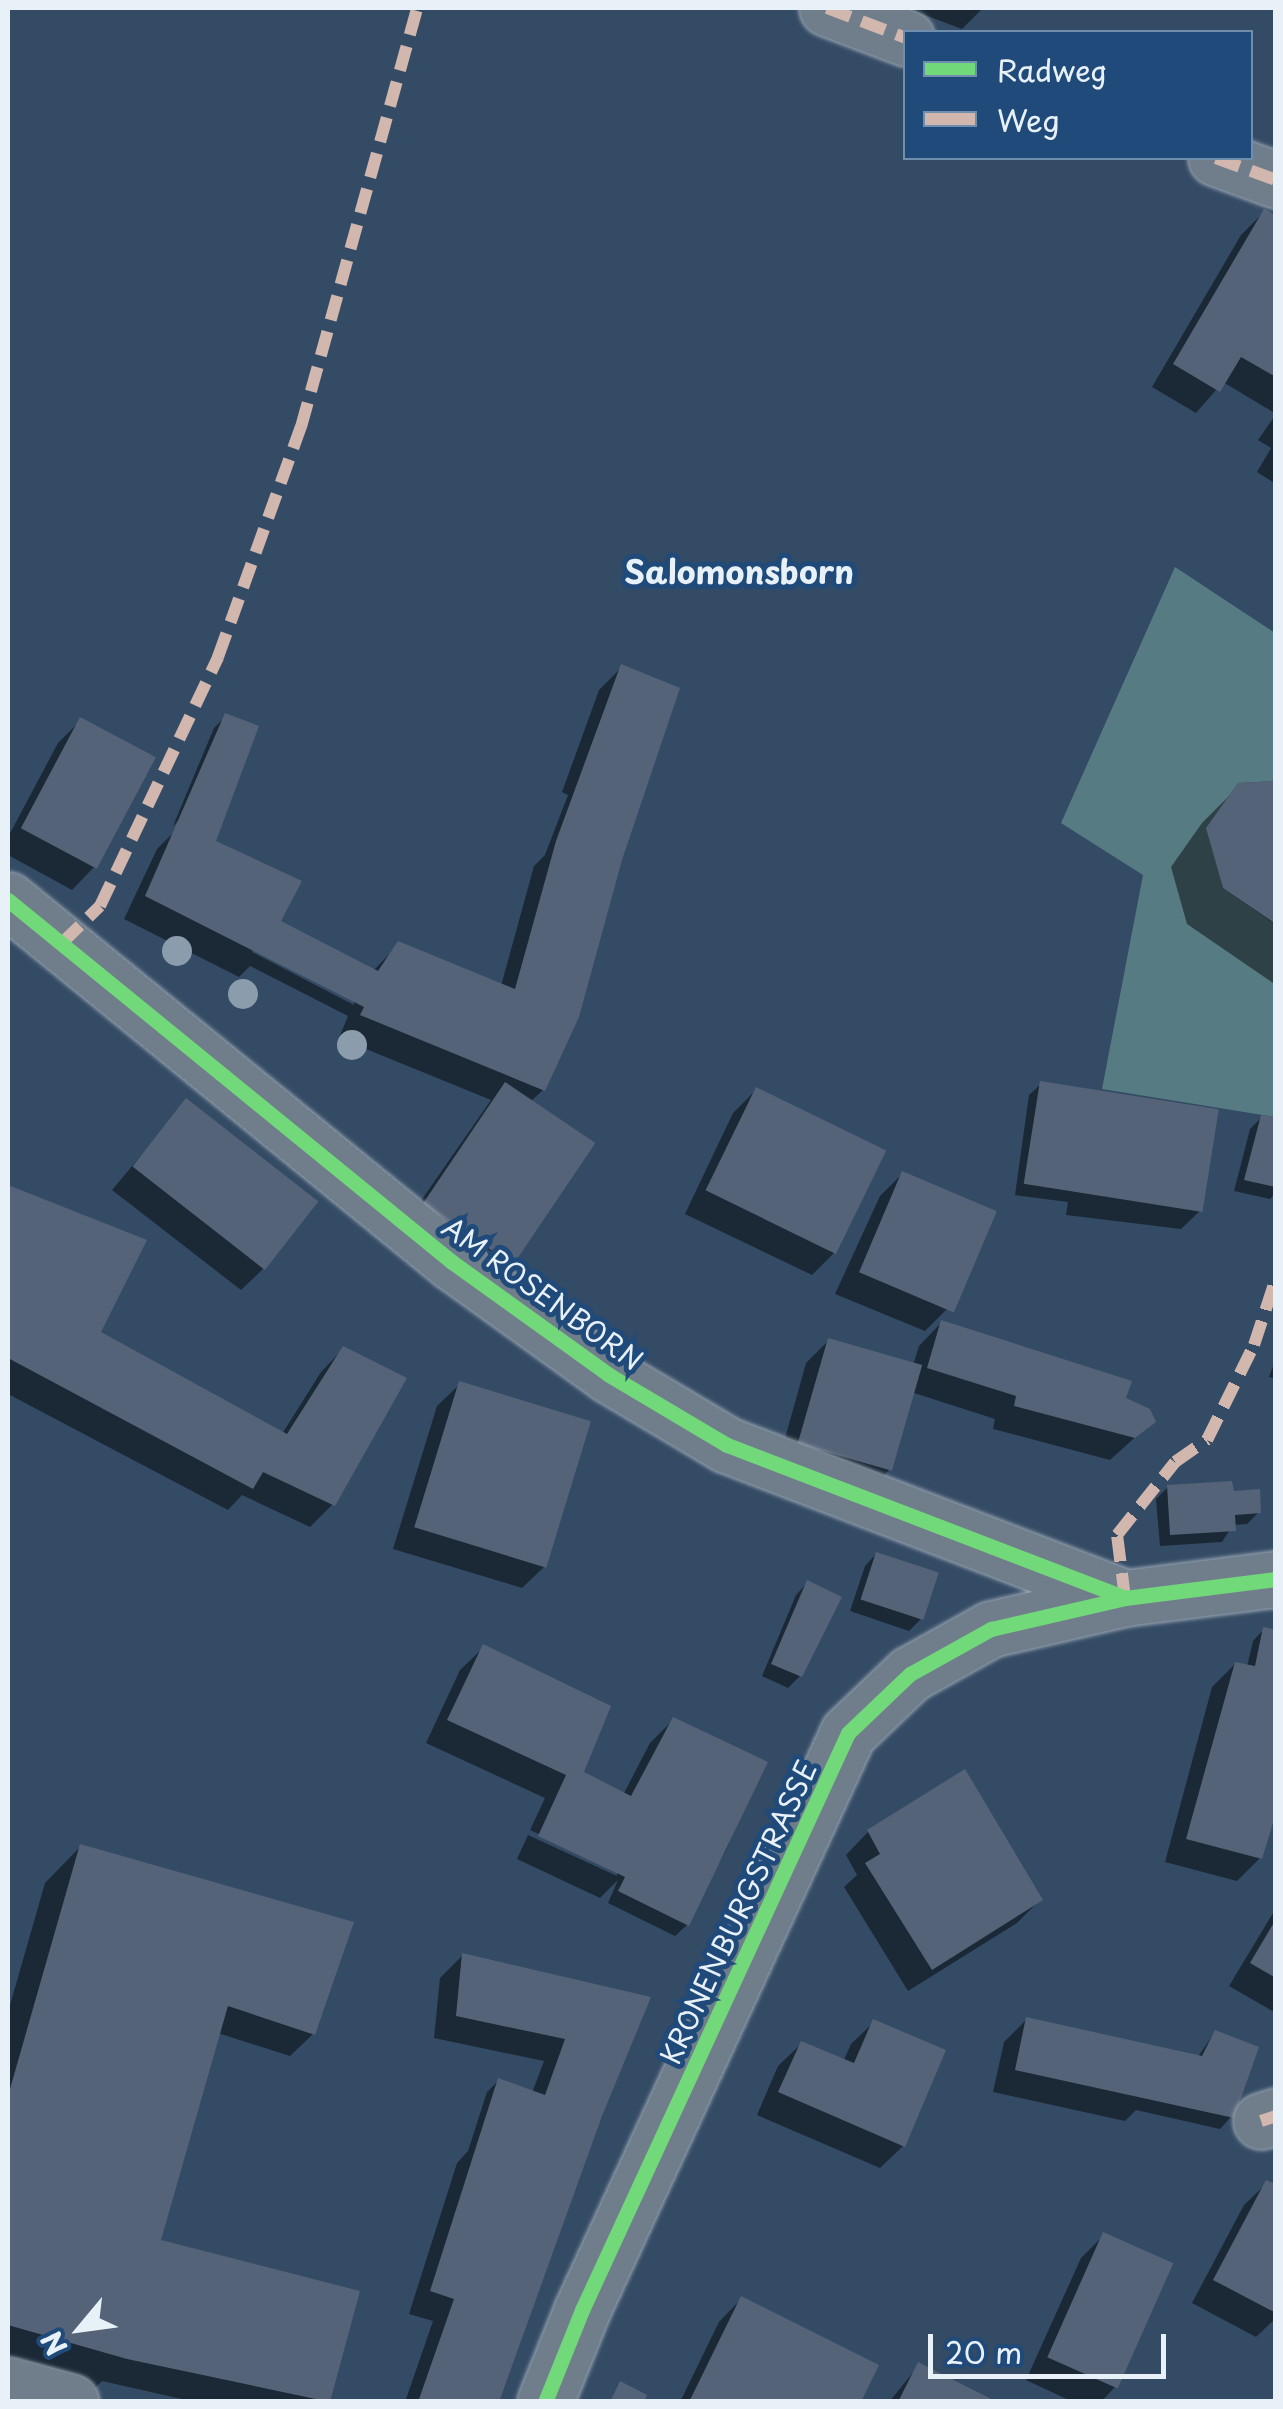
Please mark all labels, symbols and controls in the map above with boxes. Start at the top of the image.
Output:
legend [903,30,1253,160]
text: Radweg [997,47,1107,92]
text: Weg [997,97,1060,142]
district label: Salomonsborn [624,552,854,590]
street label: AM ROSENBORN [436,1209,650,1377]
street label: KRONENBURGSTRASSE [653,1755,823,2069]
north arrow [30,2279,130,2379]
scale bar [933,2314,1170,2376]
text: N [29,2324,78,2364]
text: 20 m [945,2329,1022,2374]

